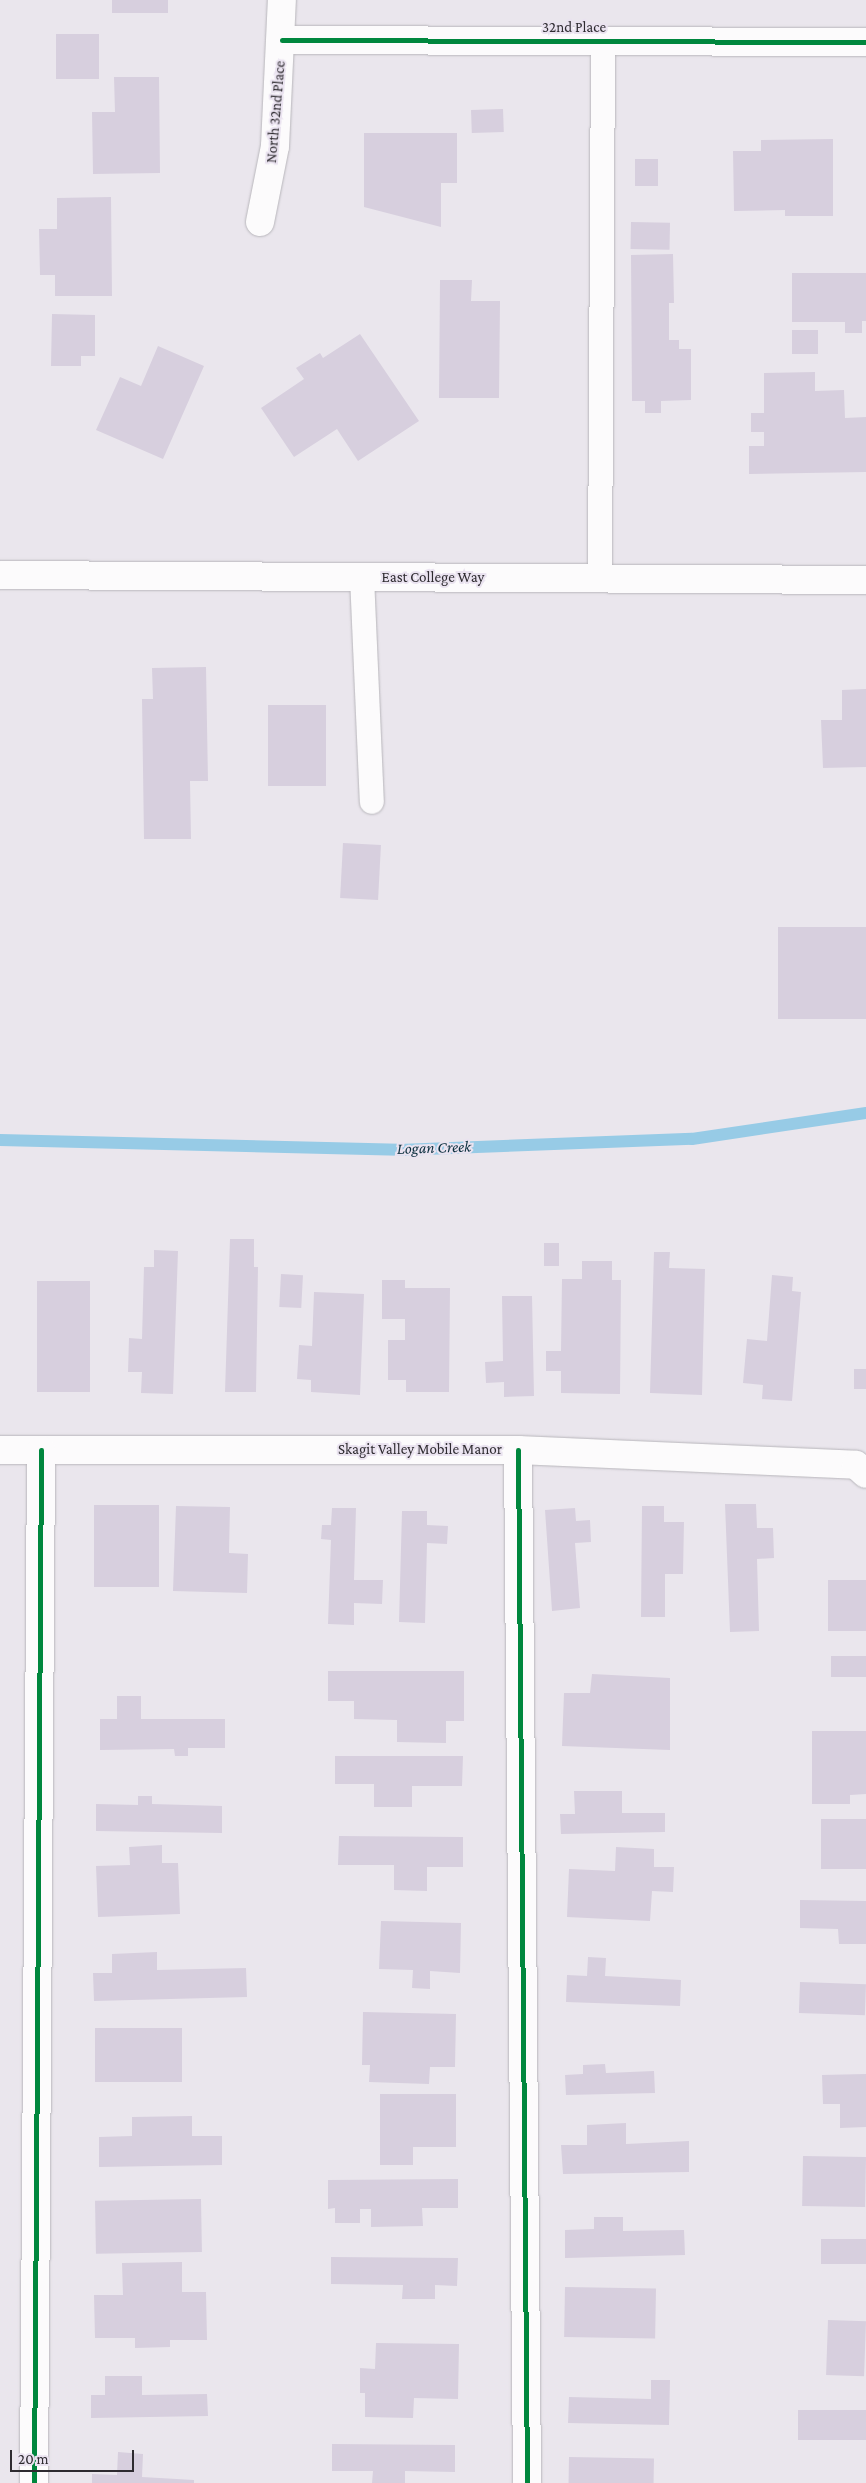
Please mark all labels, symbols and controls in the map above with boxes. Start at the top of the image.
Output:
street label: 32nd Place [542,19,606,37]
street label: North 32nd Place [263,60,289,164]
street label: East College Way [382,569,484,587]
water label: Logan Creek [397,1137,471,1159]
street label: Skagit Valley Mobile Manor [338,1441,502,1459]
scale bar [12,2440,136,2472]
text: 20 m [18,2451,49,2467]

